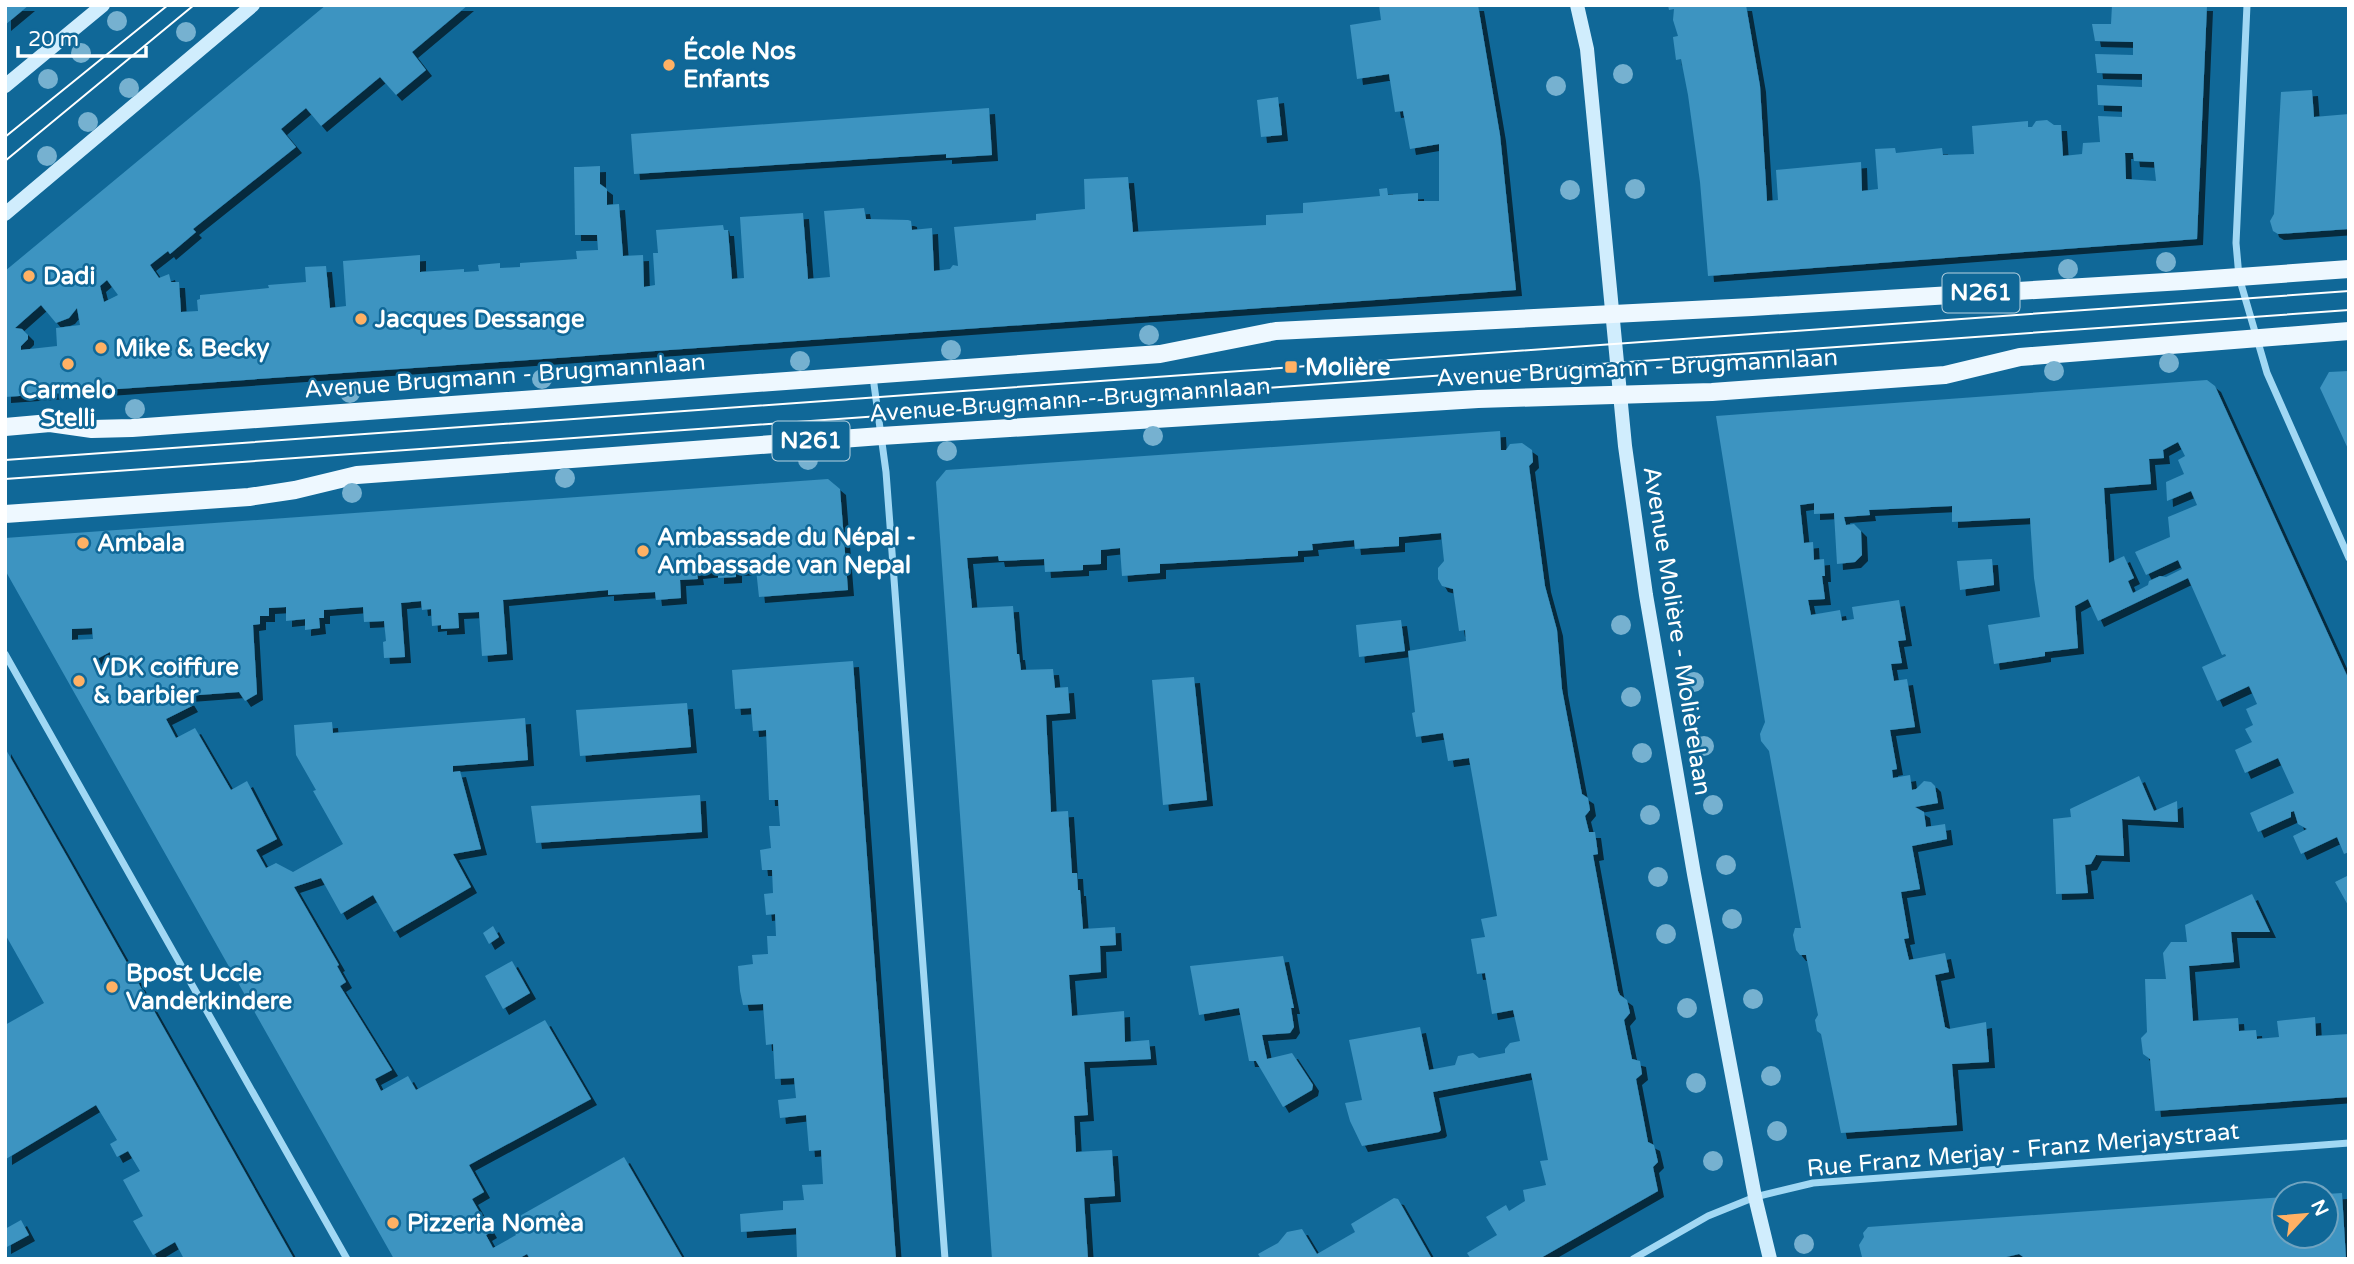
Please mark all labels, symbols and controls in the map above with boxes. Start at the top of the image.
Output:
scale bar [18,14,145,58]
text: 20 m [28,27,79,52]
place label: École Nos Enfants [683,36,796,94]
marker: École Nos Enfants [661,57,677,73]
place label: Dadi [43,262,95,291]
marker: Dadi [21,268,37,284]
road number: N261 [1942,274,2020,312]
place label: Jacques Dessange [374,305,585,334]
marker: Jacques Dessange [353,311,369,327]
place label: Mike & Becky [115,334,269,363]
marker: Mike & Becky [93,340,109,356]
street label: Avenue Brugmann - Brugmannlaan [1435,343,1839,393]
street label: Avenue Brugmann - Brugmannlaan [303,348,707,404]
place label: Molière [1305,353,1391,382]
marker: Carmelo Stelli [60,356,76,372]
marker: Molière [1283,359,1299,375]
street label: Avenue Brugmann - Brugmannlaan [868,372,1272,428]
place label: Carmelo Stelli [20,376,116,433]
road number: N261 [772,422,850,461]
street label: Avenue Molière - Molièrelaan [1637,464,1717,798]
place label: Ambassade du Népal - Ambassade van Nepal [657,523,916,580]
place label: Ambala [97,529,185,558]
marker: Ambala [75,535,91,551]
marker: Ambassade du Népal - Ambassade van Nepal [635,543,651,559]
place label: VDK coiffure & barbier [93,653,239,710]
marker: VDK coiffure & barbier [71,673,87,689]
place label: Bpost Uccle Vanderkindere [126,959,293,1016]
marker: Bpost Uccle Vanderkindere [104,979,120,995]
street label: Rue Franz Merjay - Franz Merjaystraat [1806,1117,2240,1183]
north arrow [2270,1180,2340,1250]
text: N [2306,1196,2333,1220]
place label: Pizzeria Nomèa [407,1209,584,1238]
marker: Pizzeria Nomèa [385,1215,401,1231]

